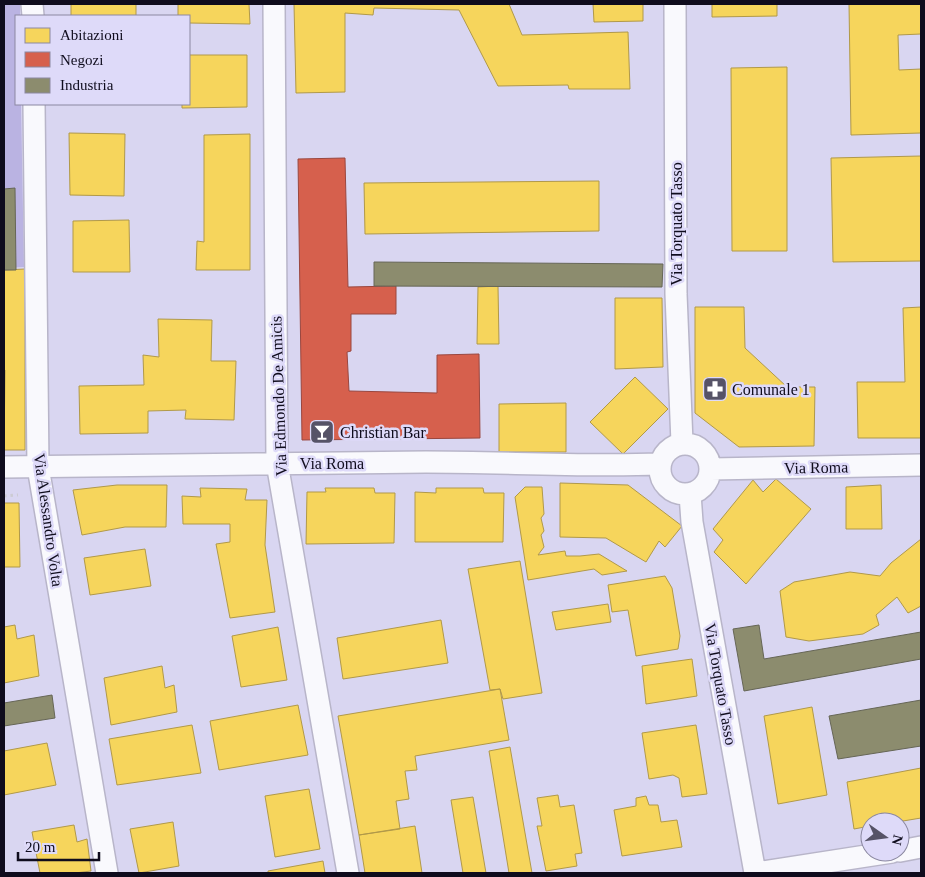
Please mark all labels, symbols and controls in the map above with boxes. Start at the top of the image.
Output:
legend [15,15,190,105]
text: Abitazioni [60,27,123,43]
text: Negozi [60,52,103,68]
text: Industria [60,77,114,93]
street label: Via Torquato Tasso [668,162,686,286]
street label: Via Edmondo De Amicis [267,316,290,476]
pharmacy icon: Comunale 1 [702,376,728,402]
place label: Comunale 1 [732,381,810,398]
bar icon: Christian Bar [309,419,335,445]
place label: Christian Bar [340,424,426,441]
street label: Via Alessandro Volta [31,452,66,588]
street label: Via Roma [300,455,364,472]
street label: Via Roma [784,458,848,477]
street label: Via Torquato Tasso [700,622,740,746]
north arrow [860,812,910,862]
scale bar [18,830,99,862]
text: N [889,833,906,847]
text: 20 m [25,839,56,855]

